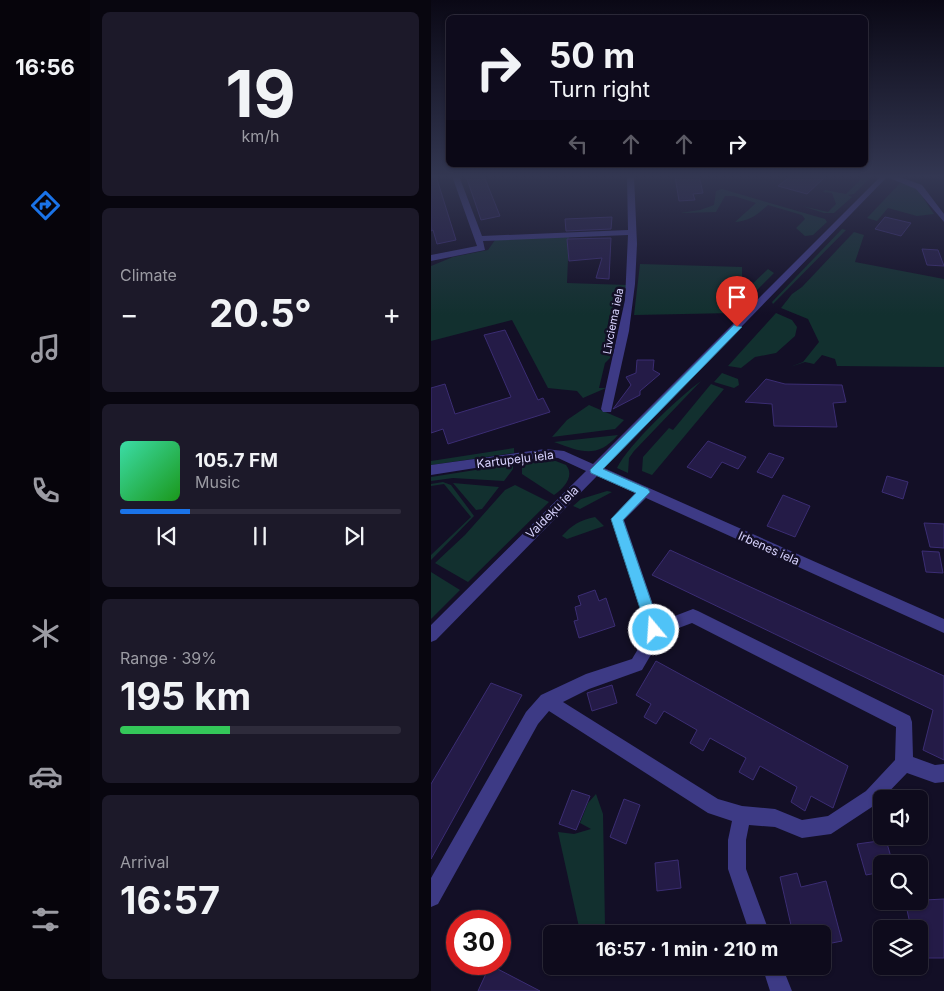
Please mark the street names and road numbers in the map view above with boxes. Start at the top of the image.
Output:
street label: Līvciema iela [600,287,626,355]
street label: Kartupeļu iela [475,447,555,471]
street label: Valdeķu iela [523,483,581,541]
street label: Irbenes iela [736,528,802,568]

